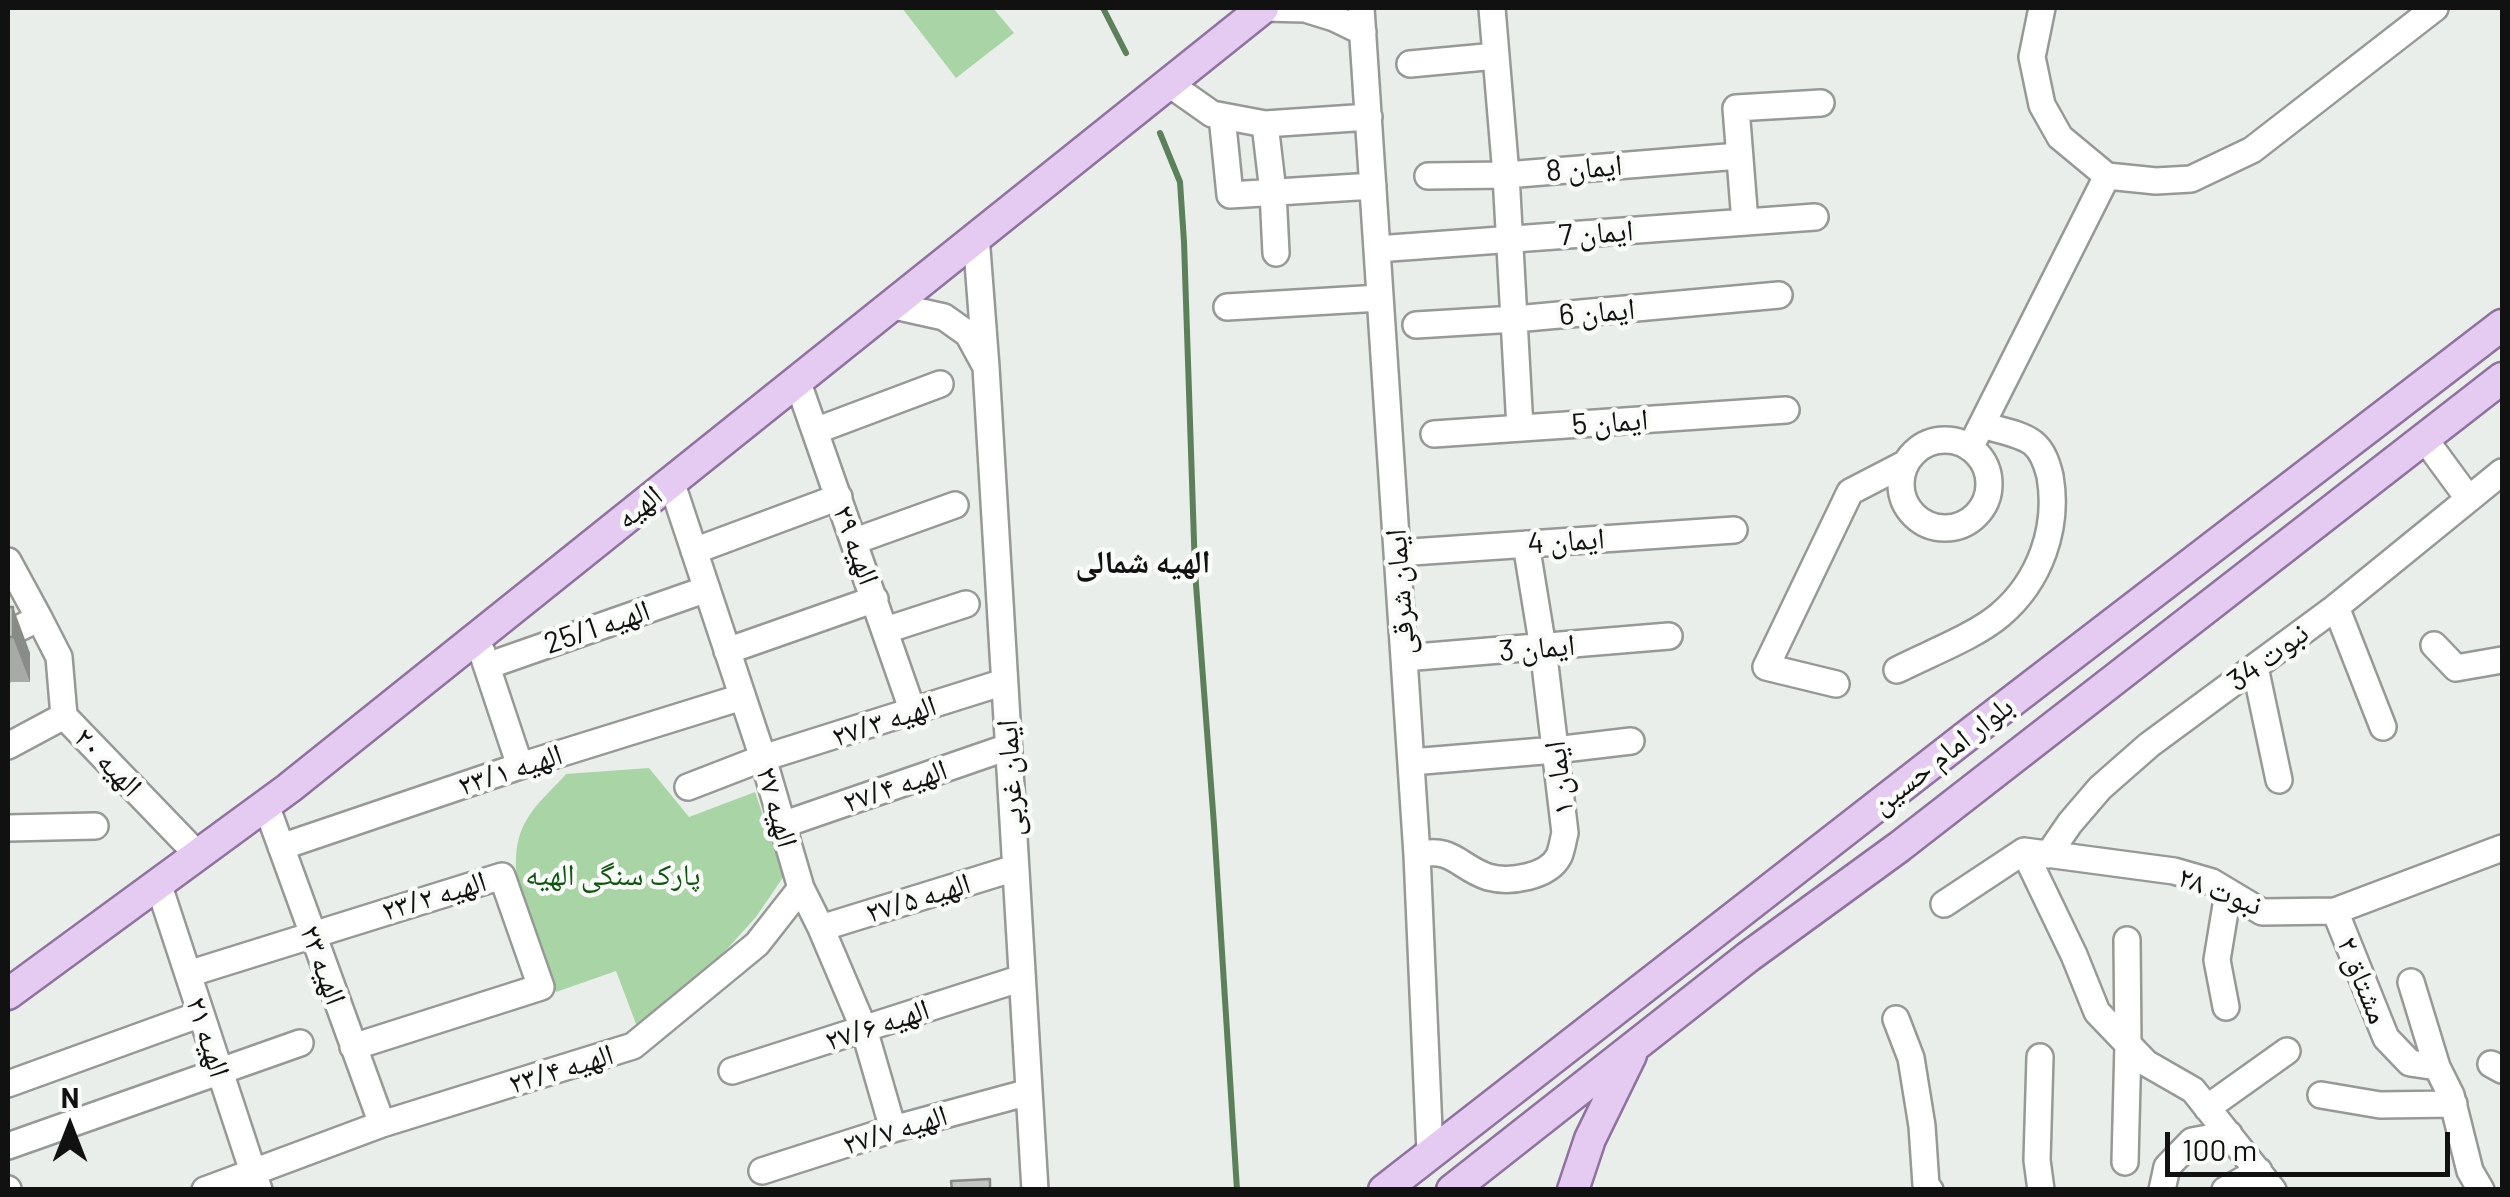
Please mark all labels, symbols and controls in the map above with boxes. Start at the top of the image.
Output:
street label: ایمان 8 [1544,147,1624,189]
street label: ایمان 7 [1557,212,1635,254]
street label: ایمان 6 [1557,291,1637,333]
street label: ایمان 5 [1571,401,1649,443]
street label: الهیه [609,478,669,536]
street label: الهیه ۲۹ [825,500,887,590]
street label: ایمان 4 [1526,520,1606,562]
street label: ایمان شرقی [1378,528,1422,656]
district label: الهیه شمالی [1075,543,1211,581]
street label: الهیه 25/1 [539,592,655,662]
street label: نبوت 34 [2220,615,2316,699]
street label: ایمان 3 [1497,627,1577,669]
street label: الهیه ۲۷/۳ [827,687,941,755]
street label: بلوار امام حسین [1864,688,2020,822]
street label: ایمان غربی [989,719,1031,837]
street label: الهیه ۲۰ [66,720,150,804]
street label: الهیه ۲۳/۱ [453,736,567,804]
street label: ایمان ۱ [1537,739,1581,817]
street label: الهیه ۲۷/۴ [838,751,952,821]
street label: الهیه ۲۷ [748,763,806,851]
park label: پارک سنگی الهیه [525,857,701,893]
street label: نبوت ۲۸ [2173,859,2267,923]
street label: الهیه ۲۳/۲ [377,863,491,929]
street label: الهیه ۲۷/۵ [861,865,975,931]
street label: الهیه ۲۳ [292,920,354,1010]
street label: مشتاق ۲ [2329,931,2397,1029]
street label: الهیه ۲۷/۶ [820,991,934,1059]
street label: الهیه ۲۱ [178,992,238,1082]
street label: الهیه ۲۳/۴ [504,1036,618,1102]
north arrow [20,1077,120,1177]
text: N [61,1080,79,1114]
street label: الهیه ۲۷/۷ [838,1097,952,1163]
scale bar [2170,1112,2455,1174]
text: 100 m [2182,1131,2257,1167]

